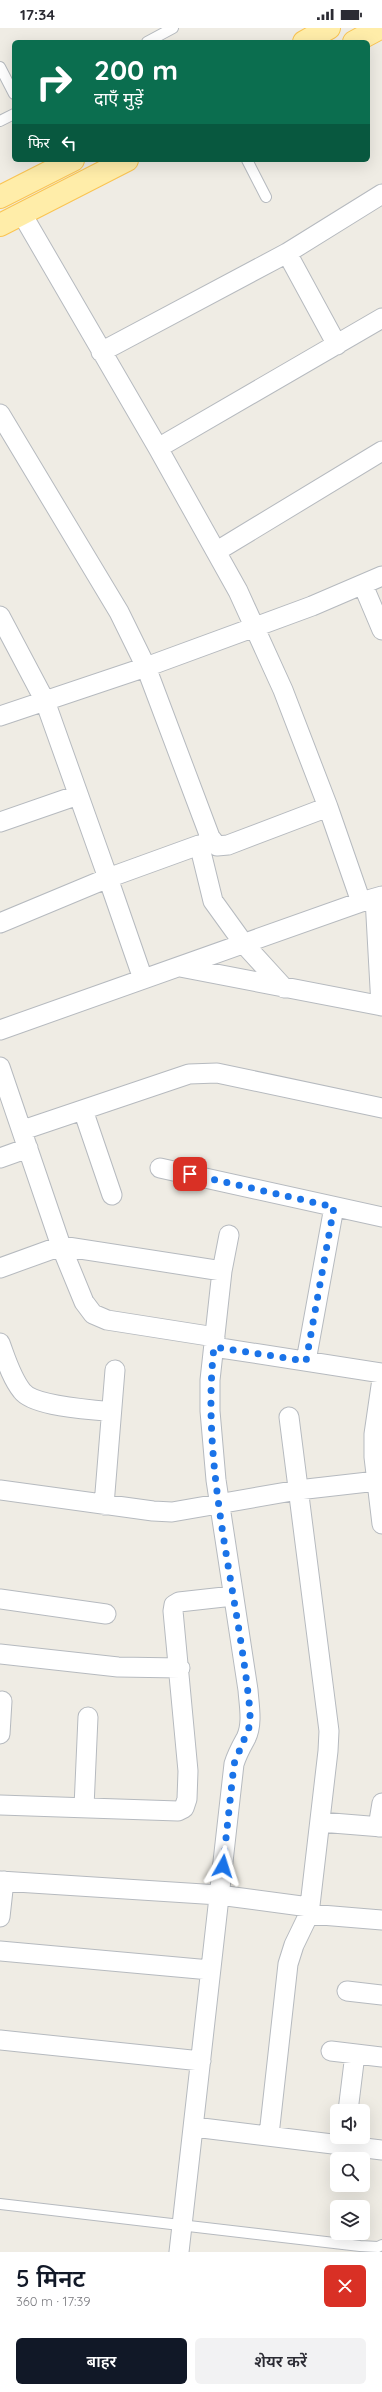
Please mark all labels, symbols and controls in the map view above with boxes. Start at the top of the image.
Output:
text: 17:34 [20,5,55,24]
text: 200 m [94,52,178,87]
icon: right [28,56,80,108]
text: दाएँ मुड़ें [94,87,143,110]
icon: left [58,132,80,154]
text: फिर [28,133,50,152]
pin [173,1157,207,1191]
icon: arrive [179,1163,201,1185]
position arrow [202,1845,244,1887]
map controls [330,2104,370,2240]
button: sound [330,2104,370,2144]
button: search [330,2152,370,2192]
button: layers [330,2200,370,2240]
text: 5 मिनट [16,2263,85,2293]
button: close [324,2265,366,2307]
text: 360 m · 17:39 [16,2293,91,2309]
button: बाहर [16,2338,187,2384]
button: शेयर करें [195,2338,366,2384]

